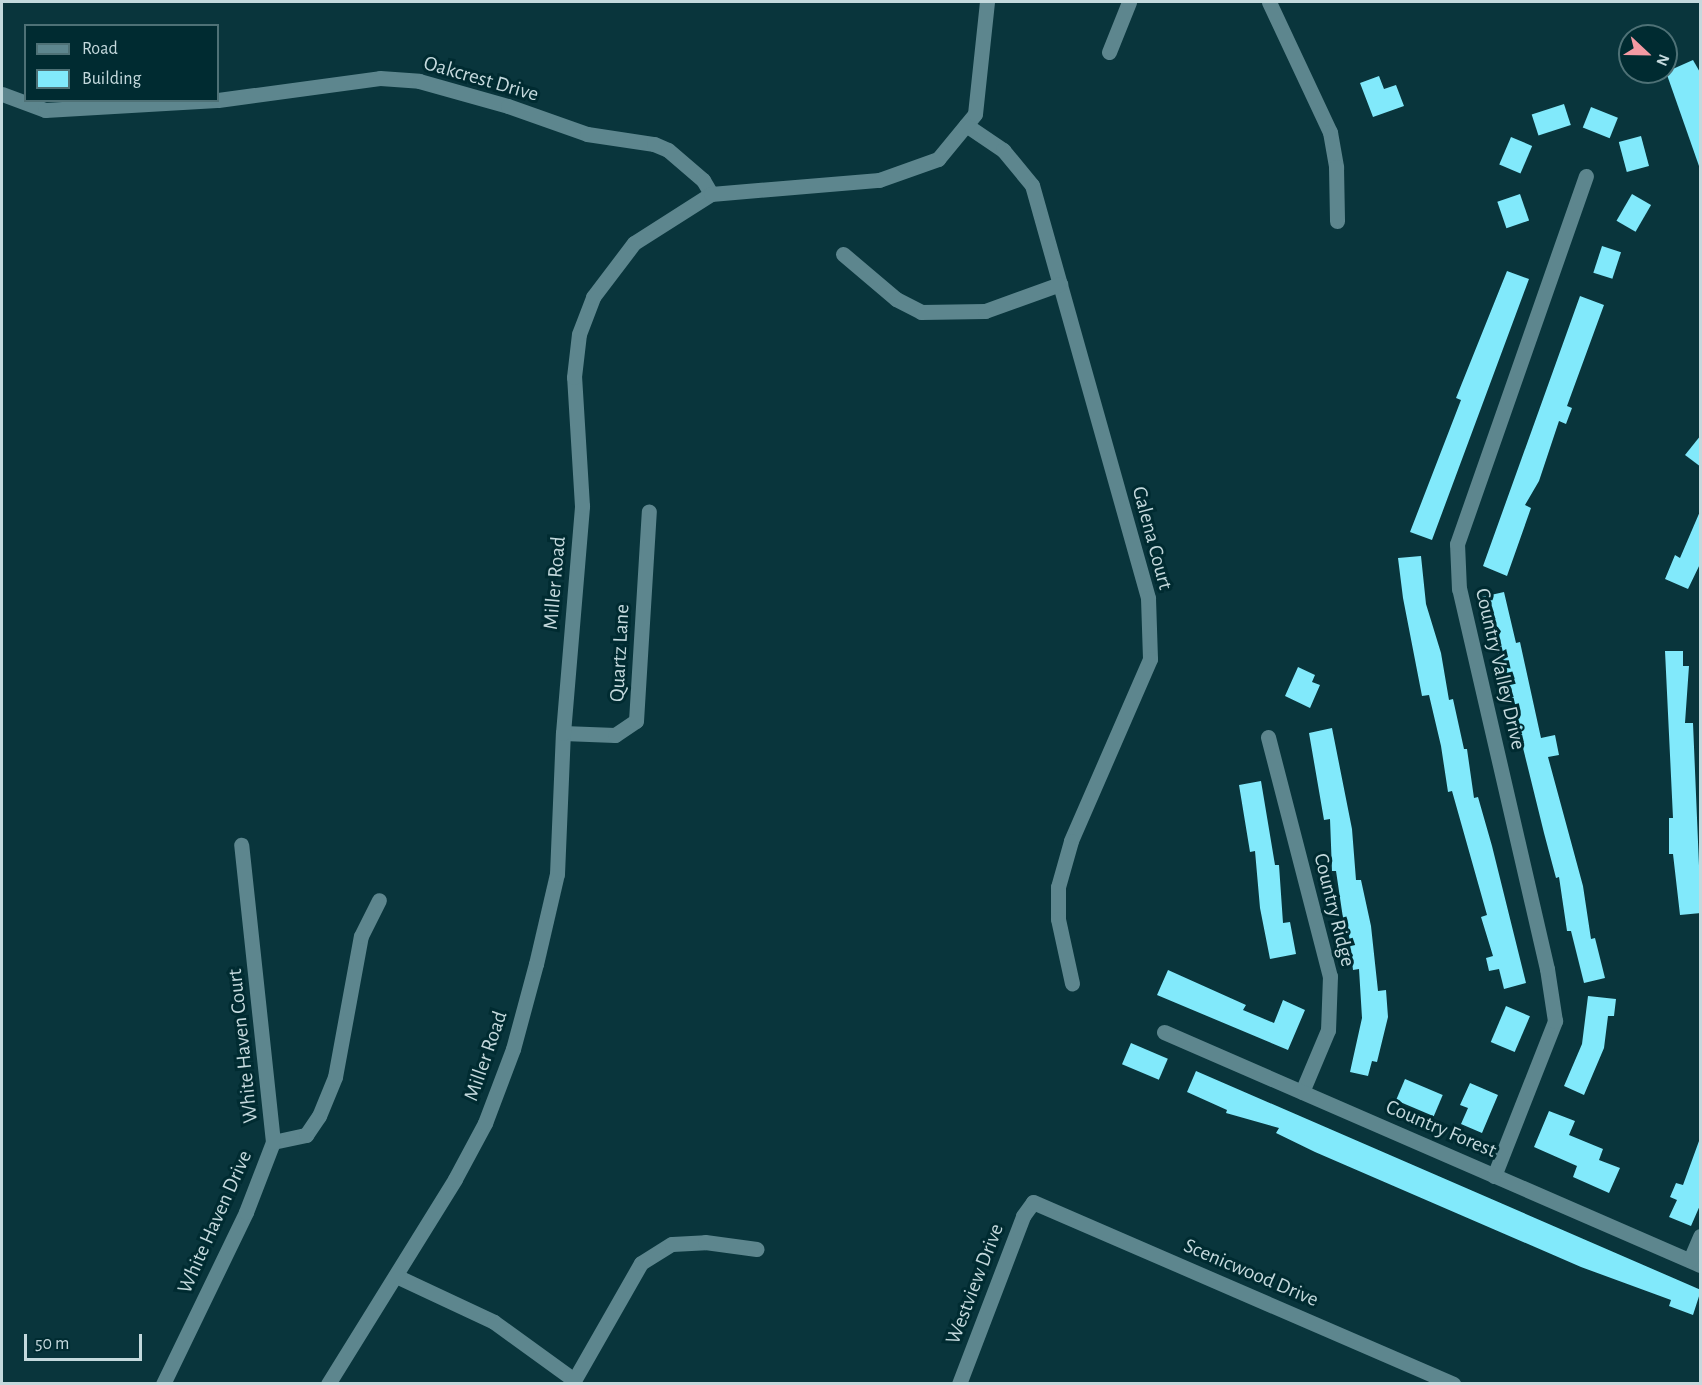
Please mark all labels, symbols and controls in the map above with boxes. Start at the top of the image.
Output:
legend [24,24,219,102]
north arrow [1618,24,1678,84]
text: Road [82,40,118,58]
street label: Oakcrest Drive [421,51,541,107]
text: N [1653,52,1672,68]
text: Building [82,70,141,88]
street label: Galena Court [1126,484,1178,592]
street label: Miller Road [538,535,572,631]
street label: Country Valley Drive [1469,586,1531,752]
street label: Quartz Lane [605,603,635,703]
street label: Country Ridge [1308,851,1360,969]
street label: White Haven Court [222,968,264,1124]
street label: Miller Road [459,1008,513,1104]
street label: Country Forest [1382,1094,1500,1164]
street label: White Haven Drive [172,1147,258,1297]
street label: Westview Drive [940,1220,1010,1348]
street label: Scenicwood Drive [1180,1233,1322,1313]
scale bar [27,1322,146,1360]
text: 50 m [35,1335,69,1353]

